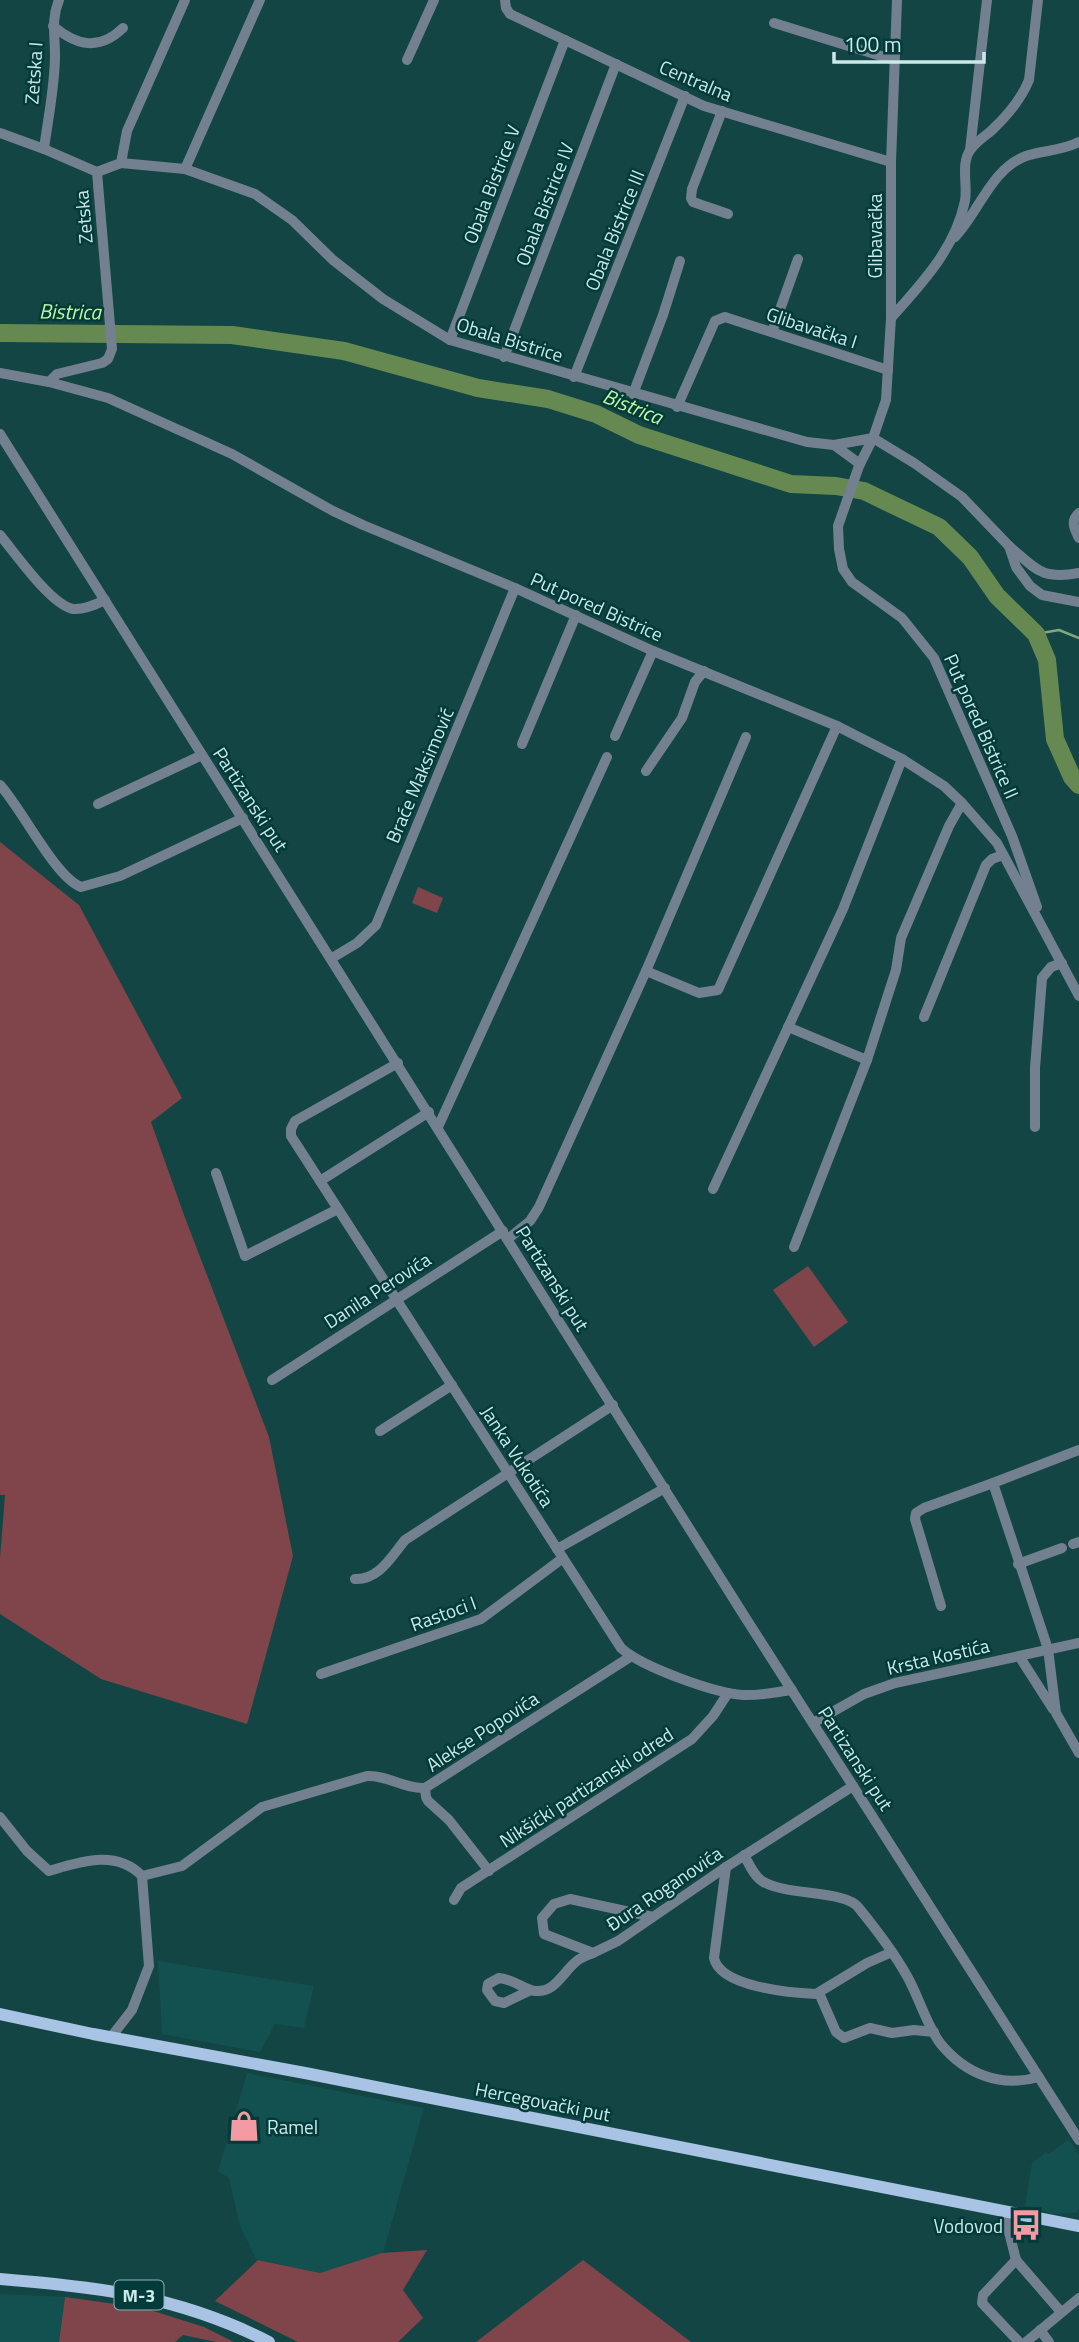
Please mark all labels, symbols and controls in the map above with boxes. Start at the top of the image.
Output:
scale bar [834,21,984,65]
text: 100 m [844,28,901,60]
street label: Zetska I [16,41,50,105]
street label: Centralna [655,52,737,109]
street label: Obala Bistrice V [455,120,527,248]
street label: Obala Bistrice IV [507,138,581,270]
street label: Obala Bistrice III [577,165,651,295]
street label: Zetska [66,189,100,245]
street label: Glibavačka [860,193,889,279]
water label: Bistrica [39,294,103,328]
street label: Glibavačka I [763,299,861,355]
street label: Obala Bistrice [453,309,567,369]
water label: Bistrica [598,380,669,433]
street label: Put pored Bistrice [526,564,668,648]
street label: Put pored Bistrice II [937,649,1027,803]
street label: Braće Maksimović [377,703,461,847]
street label: Partizanski put [206,741,296,857]
street label: Partizanski put [509,1220,597,1337]
street label: Danila Perovića [318,1244,437,1335]
street label: Janka Vukotića [474,1399,562,1513]
street label: Rastoci I [406,1588,480,1638]
street label: Krsta Kostića [884,1630,993,1682]
street label: Alekse Popovića [420,1683,544,1778]
street label: Partizanski put [811,1700,901,1816]
street label: Nikšićki partizanski odred [493,1720,679,1854]
street label: Đura Roganovića [600,1838,728,1938]
street label: Hercegovački put [473,2074,613,2128]
shop icon: Ramel [227,2109,261,2143]
place label: Ramel [267,2112,318,2141]
bus stop icon: Vodovod [1009,2208,1043,2242]
place label: Vodovod [934,2211,1003,2240]
road number: M-3 [114,2280,164,2309]

